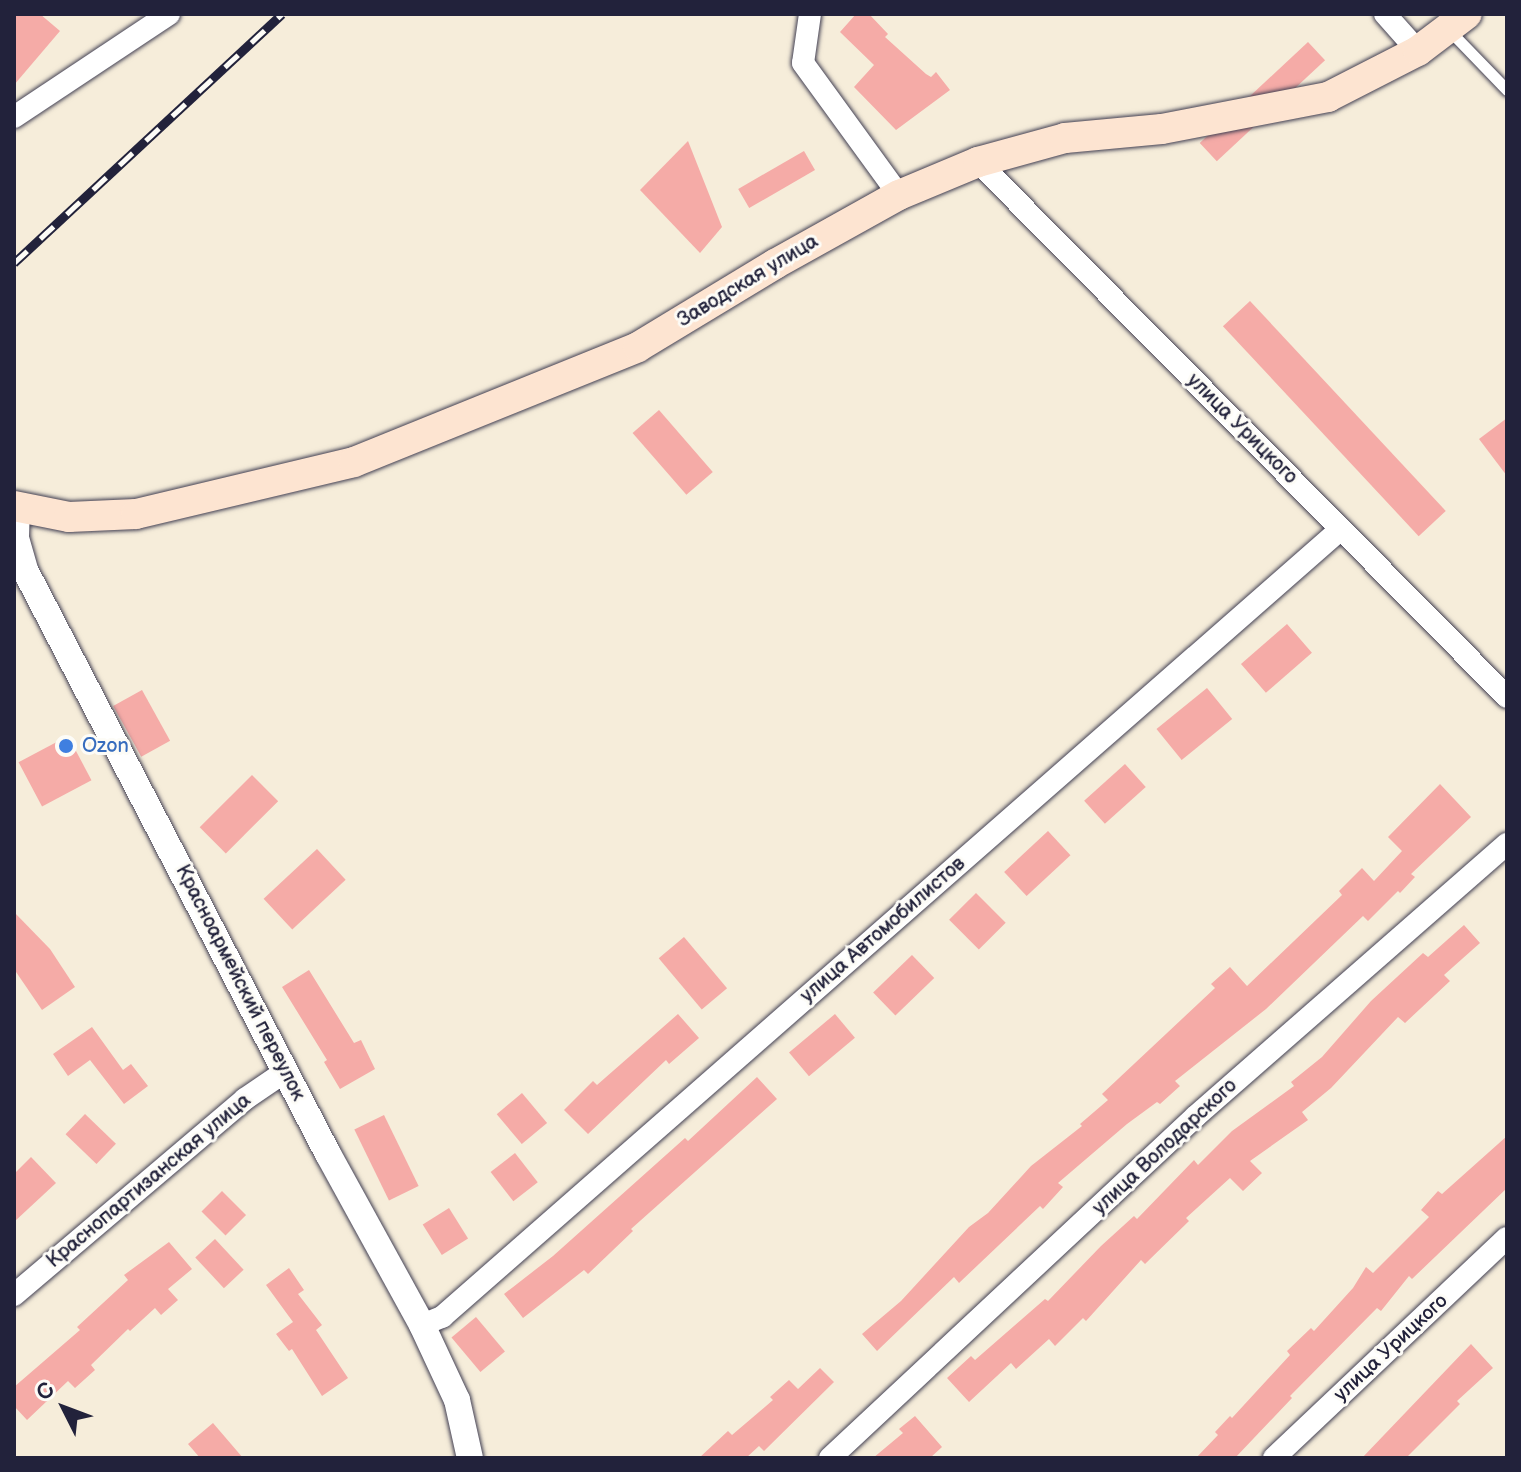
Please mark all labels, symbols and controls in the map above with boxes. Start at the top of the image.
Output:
street label: Заводская улица [673,230,823,332]
street label: улица Урицкого [1182,369,1302,489]
place label: Ozon [82,734,129,758]
marker: Ozon [57,737,75,755]
street label: улица Автомобилистов [796,852,970,1008]
street label: Красноармейский переулок [170,861,310,1105]
street label: улица Володарского [1088,1074,1242,1220]
street label: Краснопартизанская улица [42,1089,256,1273]
street label: улица Урицкого [1329,1289,1453,1407]
north arrow [24,1368,104,1448]
text: С [31,1377,61,1406]

